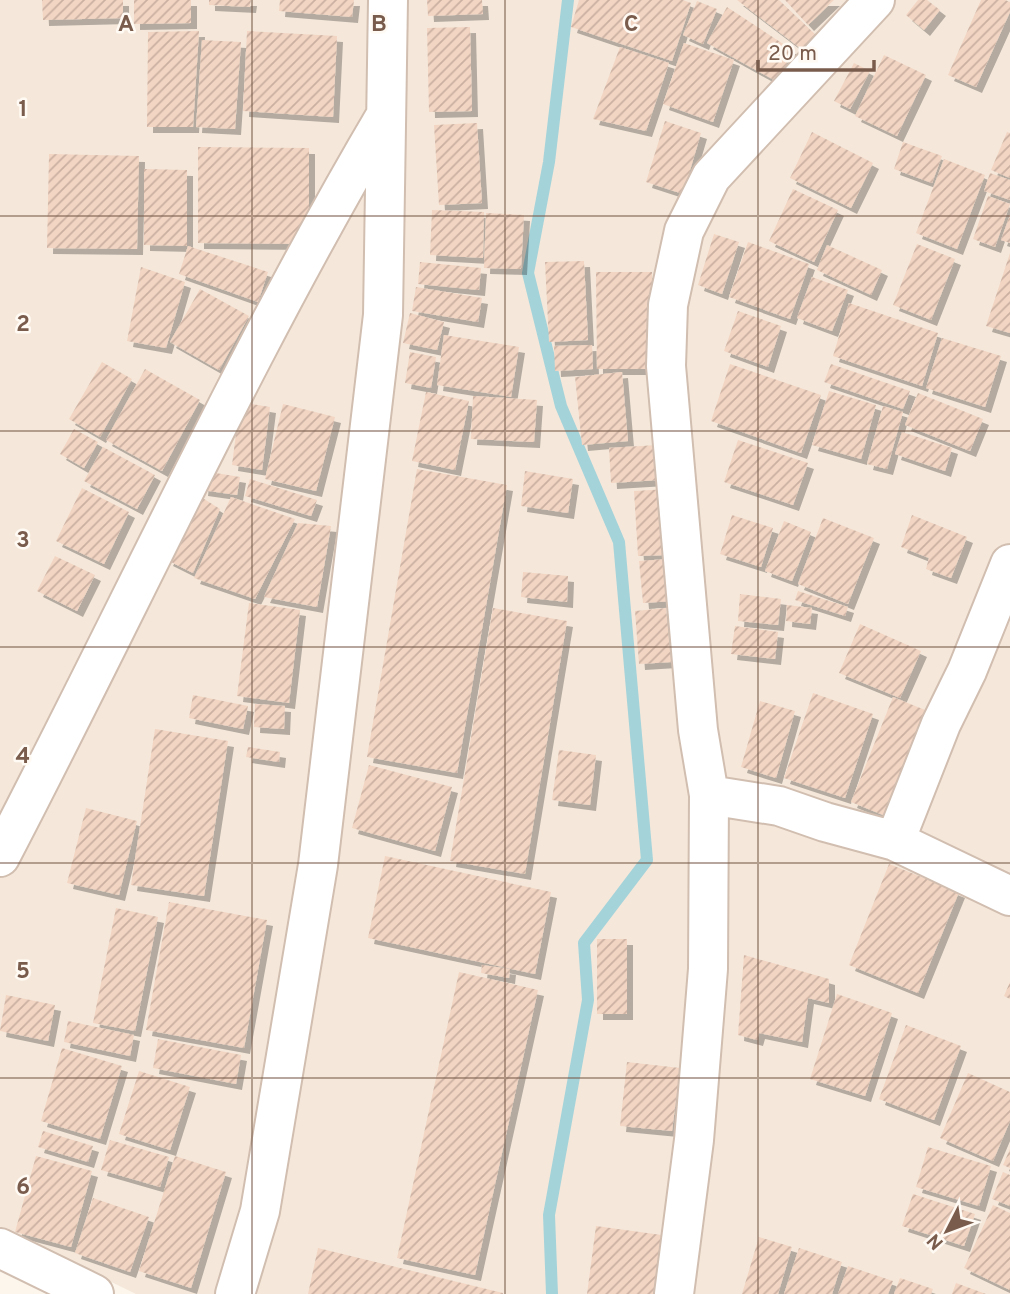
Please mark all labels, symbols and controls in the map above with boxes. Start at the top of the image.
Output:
text: A [118,11,134,40]
text: B [371,11,387,40]
text: C [624,11,638,40]
scale bar [758,28,874,72]
text: 20 m [768,41,817,68]
text: 1 [18,96,28,125]
text: 2 [16,311,30,340]
text: 3 [16,527,30,556]
text: 4 [16,743,30,772]
text: 5 [16,958,30,987]
text: 6 [16,1174,30,1203]
north arrow [912,1196,982,1266]
text: N [922,1228,949,1254]

